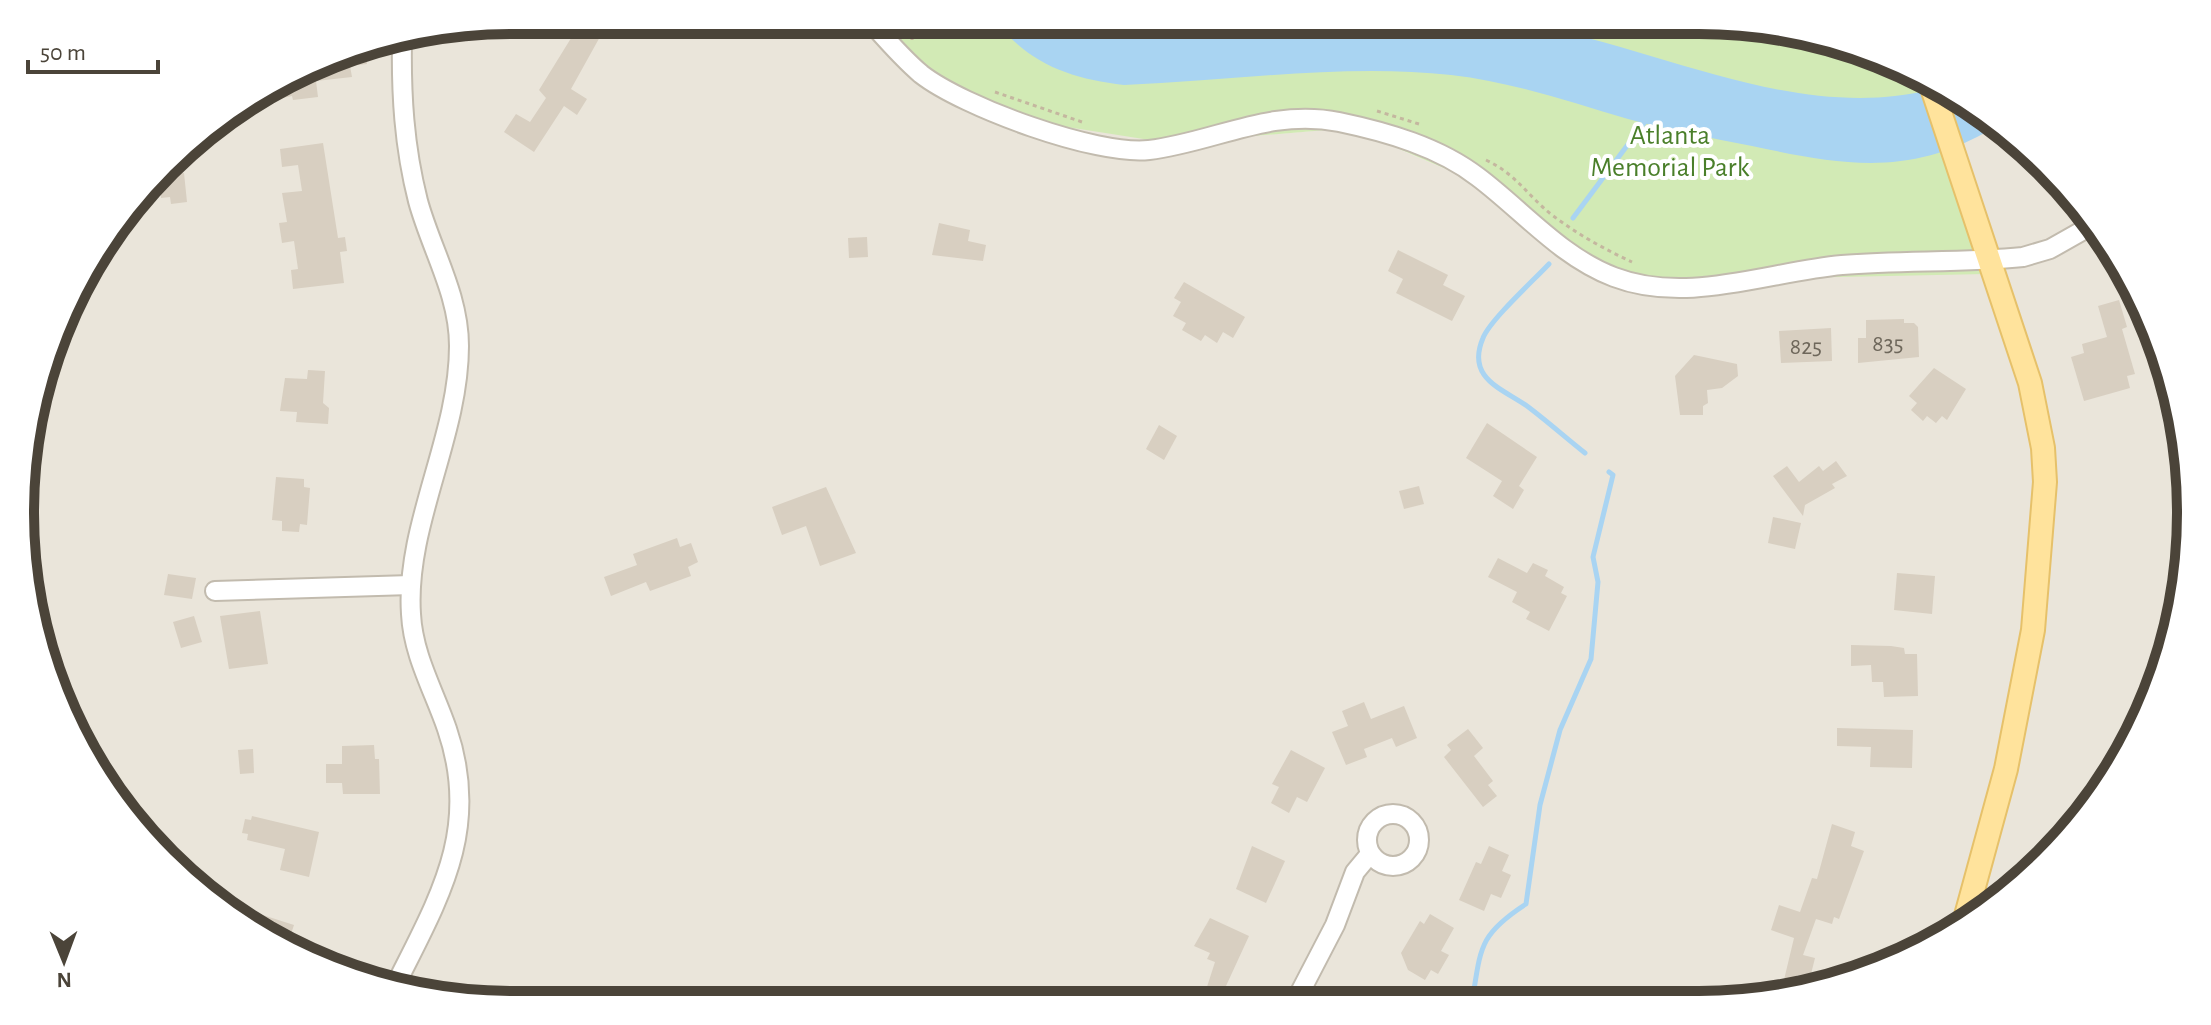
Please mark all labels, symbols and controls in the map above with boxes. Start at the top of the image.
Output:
scale bar [28,24,158,74]
text: 50 m [40,41,86,65]
park label: Atlanta Memorial Park [1591,122,1750,182]
house number: 835 [1872,332,1904,356]
house number: 825 [1790,335,1822,359]
north arrow [24,921,104,1001]
text: N [56,969,72,991]

